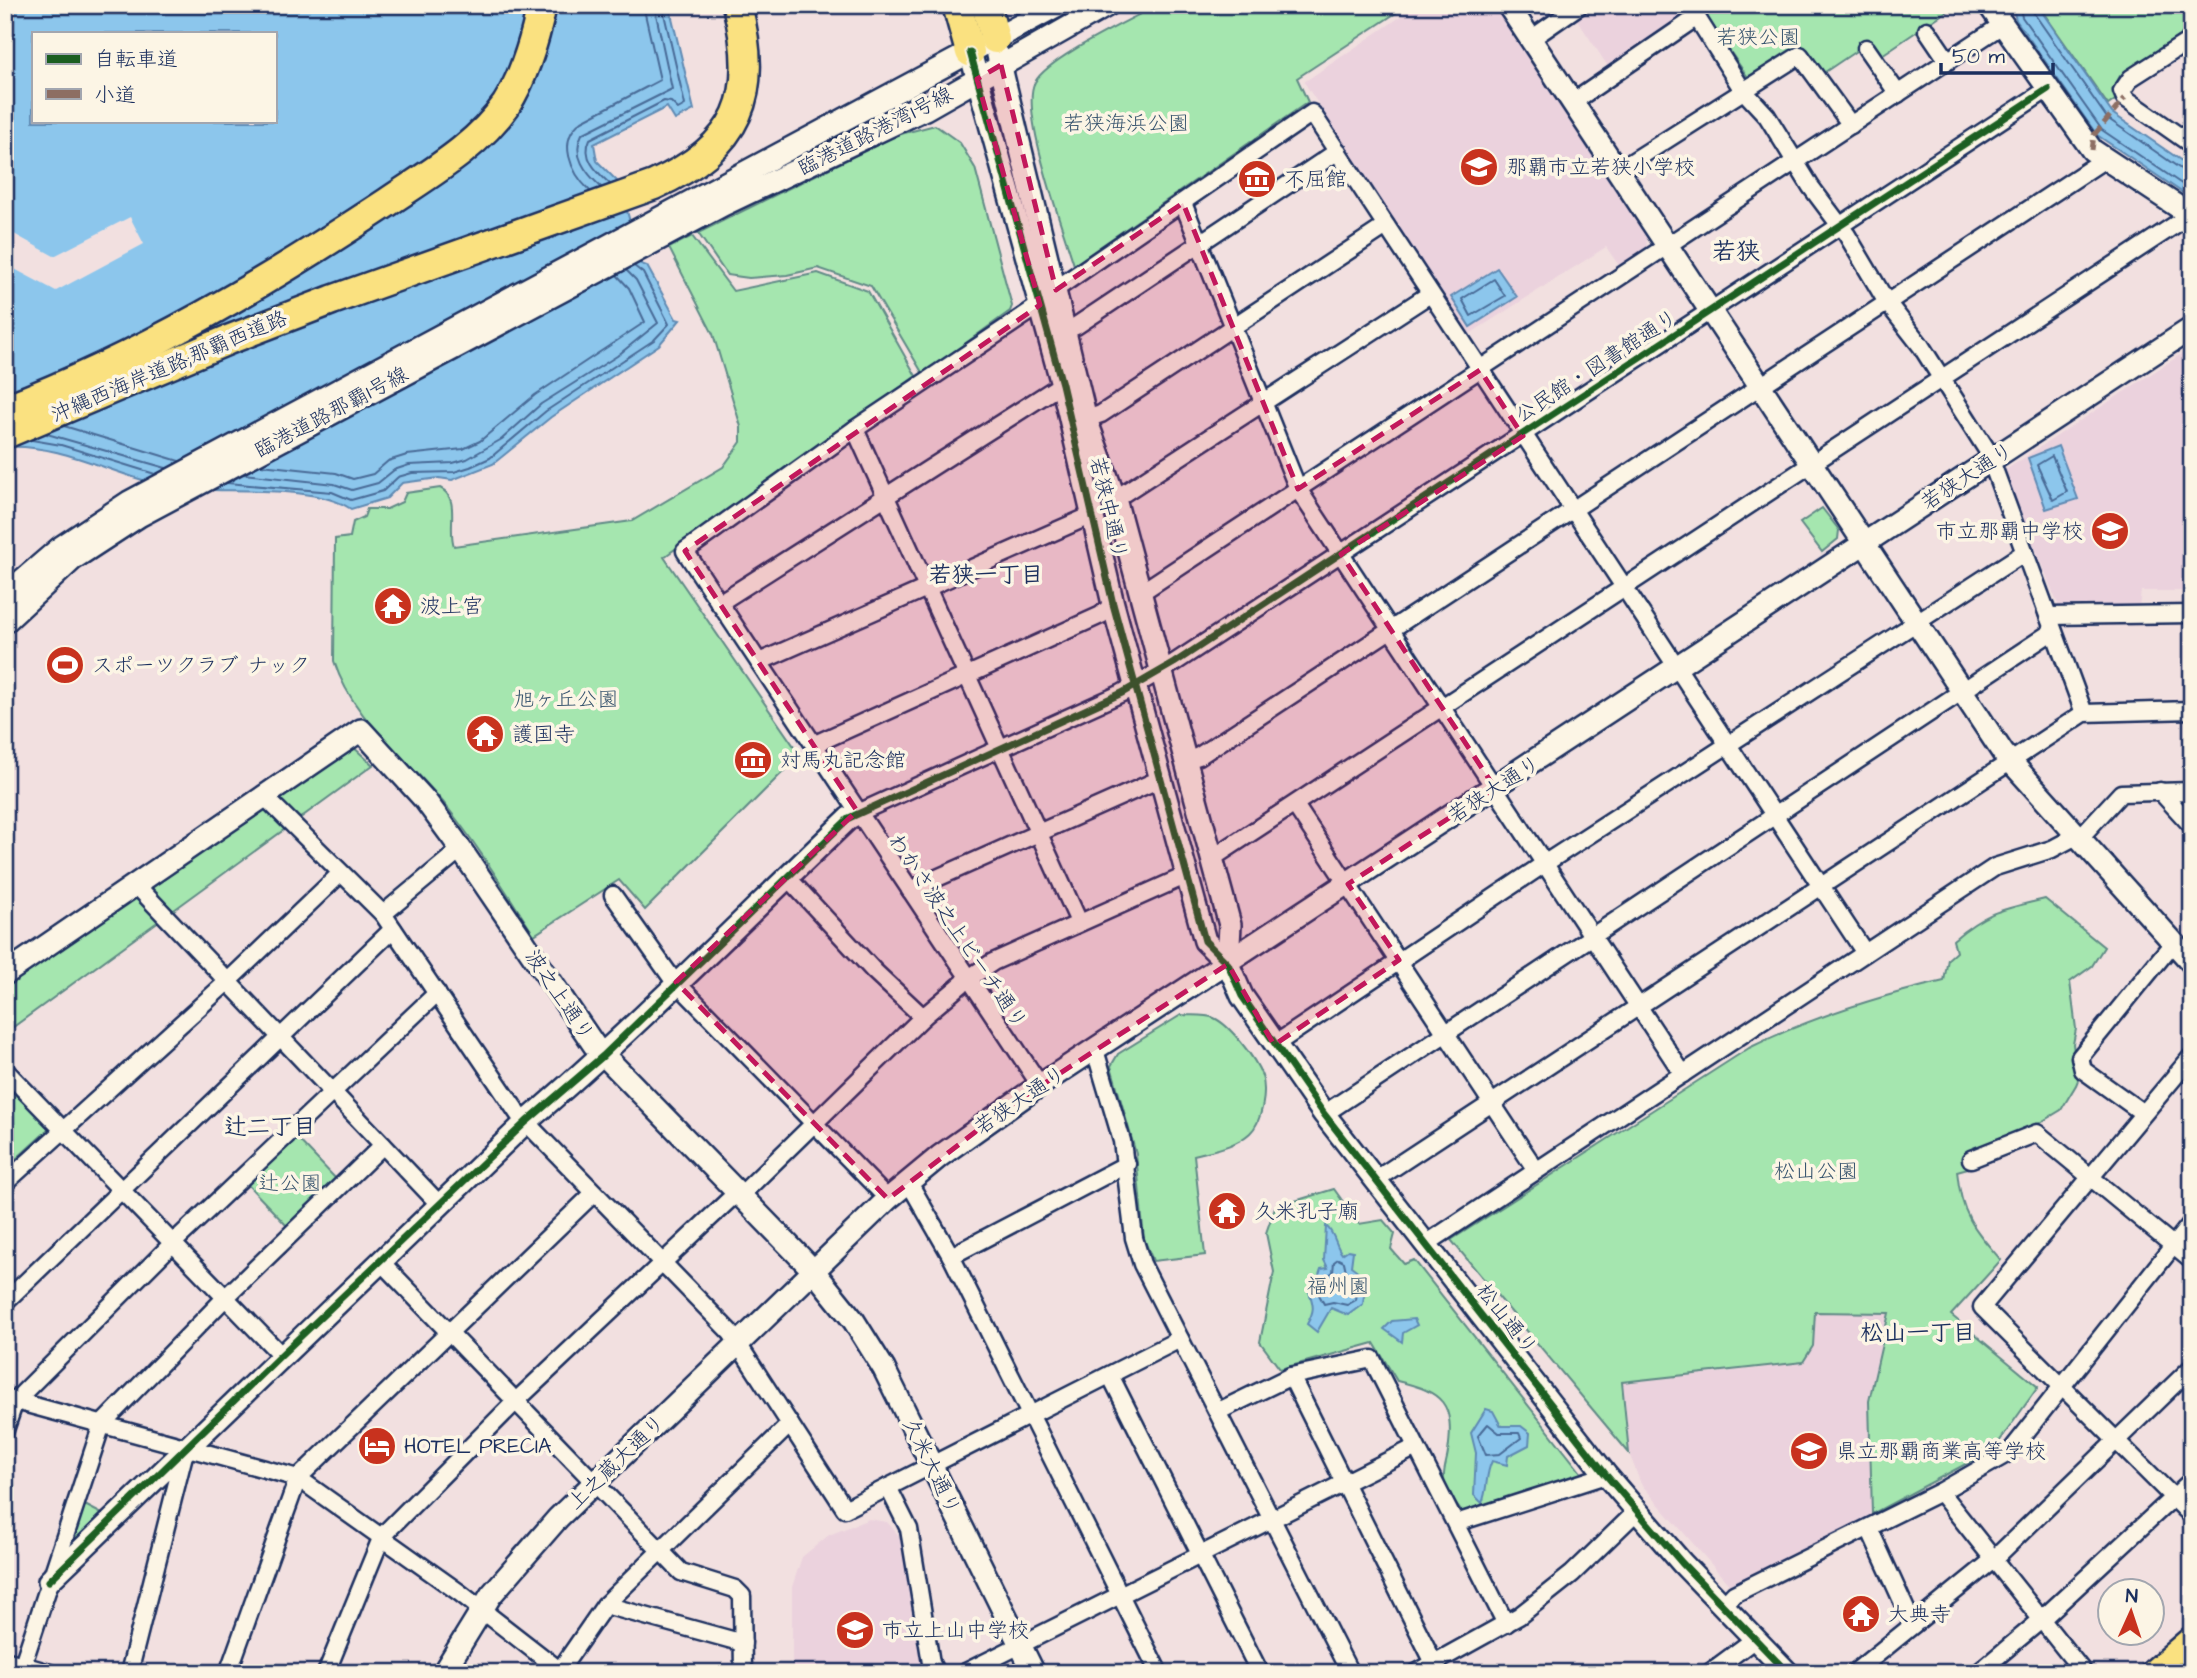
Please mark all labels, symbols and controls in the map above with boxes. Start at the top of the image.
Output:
park label: 若狭公園 [1716,23,1800,52]
legend [32,32,276,122]
scale bar [1941,32,2054,76]
text: 50 m [1952,42,2006,71]
text: 自転車道 [94,45,178,74]
street label: 臨港道路港湾1号線 [793,80,958,183]
text: 小道 [94,81,136,110]
park label: 若狭海浜公園 [1063,109,1189,138]
school or university icon: 那覇市立若狭小学校 [1458,146,1500,188]
place label: 那覇市立若狭小学校 [1506,153,1695,182]
museum icon: 不屈館 [1236,158,1278,200]
place label: 不屈館 [1284,165,1347,194]
district label: 若狭 [1712,235,1760,269]
street label: 沖縄西海岸道路;那覇西道路 [46,303,292,430]
street label: 公民館・図書館通り [1509,303,1683,430]
street label: 臨港道路那覇1号線 [249,360,413,465]
street label: 若狭大通り [1915,436,2019,517]
street label: 若狭中通り [1083,454,1134,563]
school or university icon: 市立那覇中学校 [2089,510,2131,552]
place label: 市立那覇中学校 [1936,517,2083,546]
district label: 若狭一丁目 [929,559,1044,591]
temple icon: 波上宮 [372,585,414,627]
place label: 波上宮 [420,592,483,621]
sports icon: スポーツクラブ ナック [44,644,86,686]
place label: スポーツクラブ ナック [92,651,310,680]
park label: 旭ヶ丘公園 [514,685,619,714]
temple icon: 護国寺 [464,713,506,755]
place label: 護国寺 [512,720,575,749]
museum icon: 対馬丸記念館 [732,739,774,781]
place label: 対馬丸記念館 [780,746,906,775]
street label: 若狭大通り [1442,749,1546,830]
street label: わかさ波之上ビーチ通り [881,828,1034,1035]
street label: 波之上通り [518,944,601,1047]
street label: 若狭大通り [969,1059,1072,1142]
district label: 辻二丁目 [224,1111,316,1143]
park label: 松山公園 [1774,1157,1858,1186]
park label: 辻公園 [259,1169,322,1198]
temple icon: 久米孔子廟 [1206,1190,1248,1232]
place label: 久米孔子廟 [1254,1197,1359,1226]
park label: 福州園 [1307,1272,1370,1301]
street label: 松山通り [1469,1277,1544,1361]
district label: 松山一丁目 [1861,1317,1976,1349]
street label: 上之蔵大通り [561,1408,672,1517]
street label: 久米大通り [896,1413,968,1520]
hotel icon: HOTEL PRECIA [356,1425,398,1467]
school or university icon: 県立那覇商業高等学校 [1788,1430,1830,1472]
place label: HOTEL PRECIA [404,1432,552,1461]
place label: 県立那覇商業高等学校 [1836,1437,2046,1466]
north arrow [2096,1576,2166,1646]
text: N [2125,1583,2139,1610]
temple icon: 大典寺 [1840,1593,1882,1635]
place label: 大典寺 [1888,1600,1951,1629]
school or university icon: 市立上山中学校 [834,1609,876,1651]
place label: 市立上山中学校 [882,1616,1029,1645]

